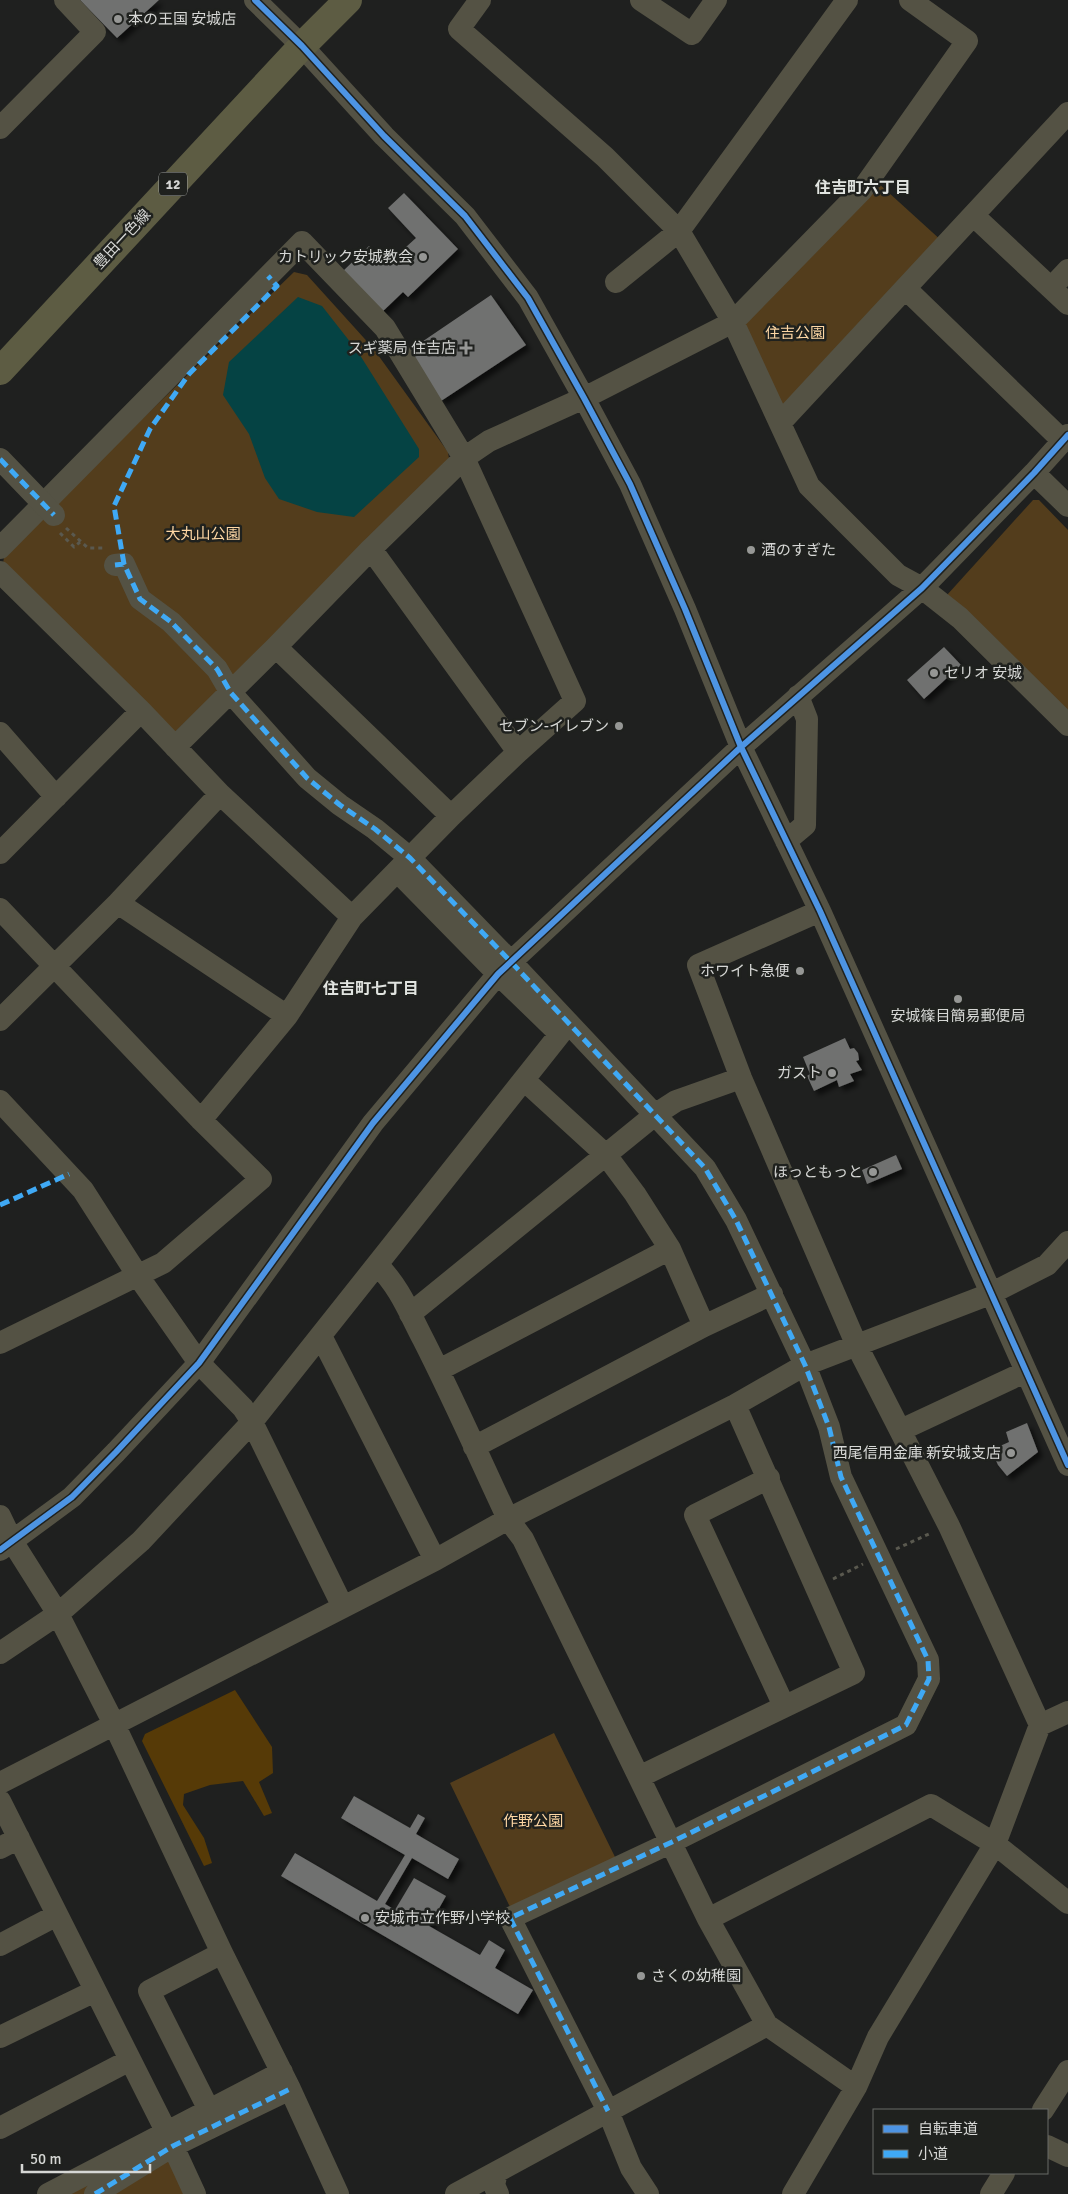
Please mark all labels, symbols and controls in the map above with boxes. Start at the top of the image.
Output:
place label: 本の王国 安城店 [128,10,236,28]
marker: 本の王国 安城店 [112,13,124,25]
road number: 12 [159,172,187,195]
district label: 住吉町六丁目 [814,178,911,198]
street label: 豊田一色線 [90,205,154,273]
place label: カトリック安城教会 [278,248,413,266]
marker: カトリック安城教会 [417,251,429,263]
park label: 住吉公園 [765,324,825,342]
place label: スギ薬局 住吉店 [348,339,456,357]
marker: スギ薬局 住吉店 [460,342,472,354]
park label: 大丸山公園 [165,525,241,543]
place label: 酒のすぎた [761,541,836,559]
marker: 酒のすぎた [745,544,757,556]
place label: セリオ 安城 [944,664,1022,682]
marker: セリオ 安城 [928,667,940,679]
place label: セブン-イレブン [499,717,609,735]
marker: セブン-イレブン [613,720,625,732]
place label: ホワイト急便 [700,962,790,980]
marker: ホワイト急便 [794,965,806,977]
district label: 住吉町七丁目 [322,979,419,999]
marker: 安城篠目簡易郵便局 [952,993,964,1005]
place label: 安城篠目簡易郵便局 [890,1007,1026,1025]
place label: ガスト [777,1064,822,1082]
marker: ガスト [826,1067,838,1079]
place label: ほっともっと [773,1163,863,1181]
marker: ほっともっと [867,1166,879,1178]
place label: 西尾信用金庫 新安城支店 [833,1444,1001,1462]
marker: 西尾信用金庫 新安城支店 [1005,1447,1017,1459]
park label: 作野公園 [503,1812,563,1830]
place label: 安城市立作野小学校 [375,1909,510,1927]
marker: 安城市立作野小学校 [359,1912,371,1924]
place label: さくの幼稚園 [651,1967,741,1985]
marker: さくの幼稚園 [635,1970,647,1982]
legend [873,2109,1048,2174]
text: 自転車道 [918,2120,978,2138]
scale bar [22,2142,150,2174]
text: 小道 [918,2145,948,2163]
text: 50 m [30,2150,61,2168]

